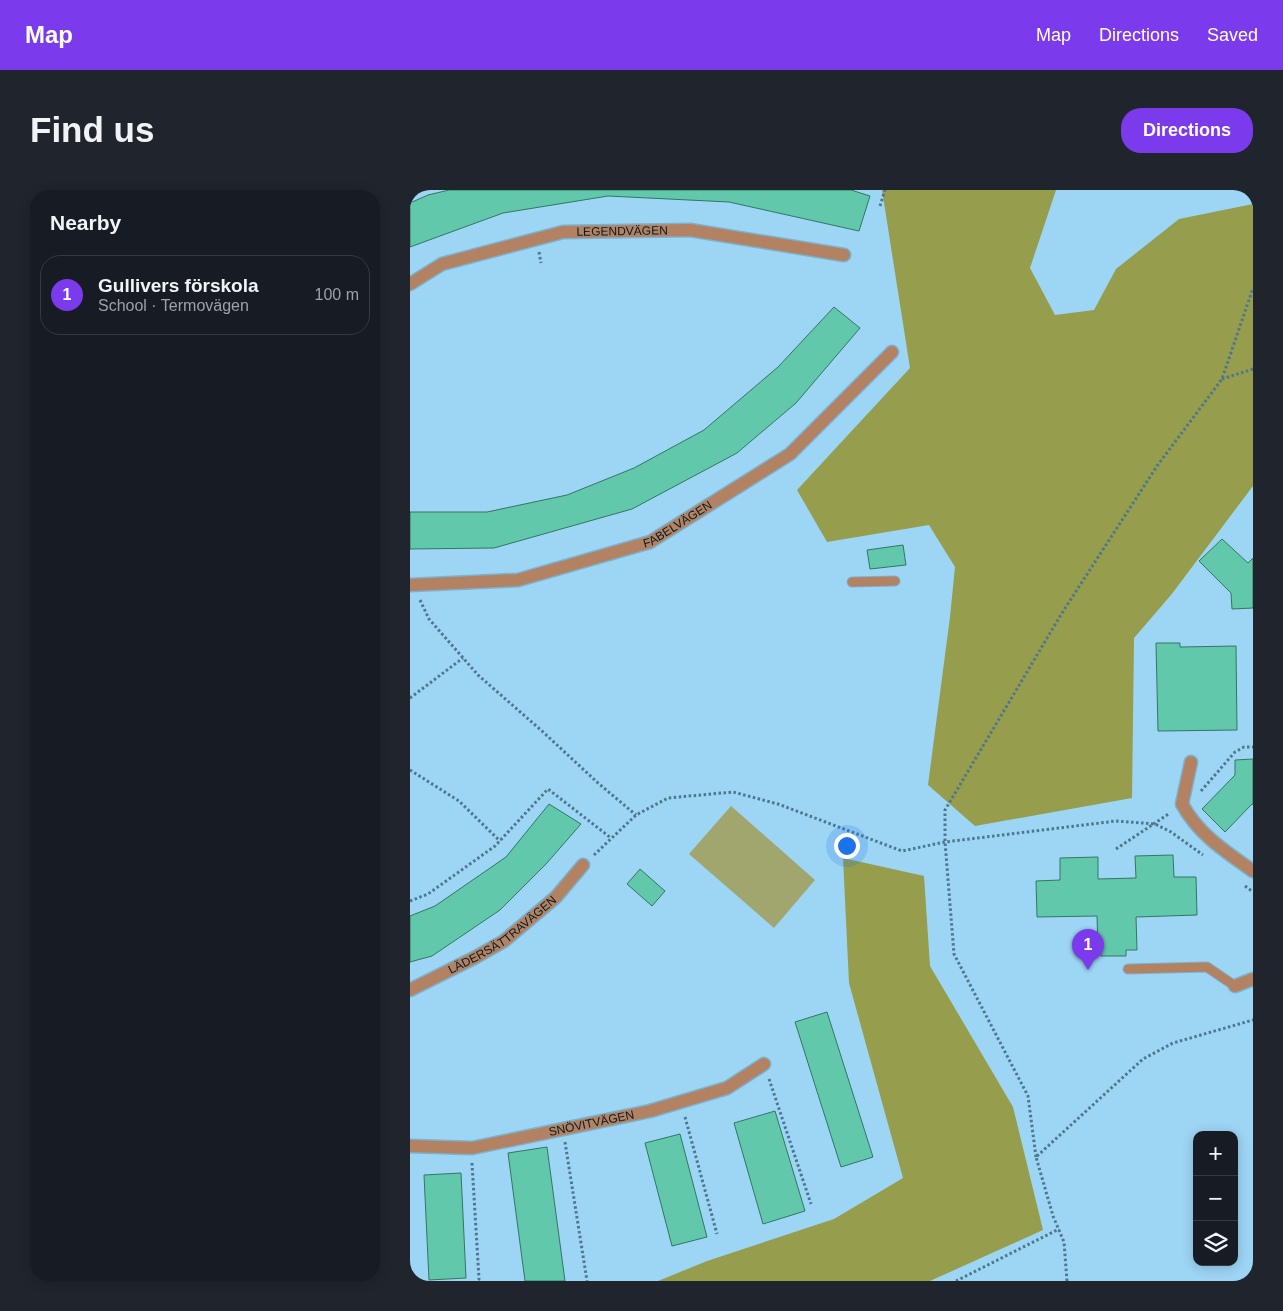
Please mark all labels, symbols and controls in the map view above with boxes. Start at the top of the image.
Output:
text: Map [25,21,73,48]
text: Map [1036,25,1071,45]
text: Directions [1099,25,1179,45]
text: Saved [1207,25,1258,45]
button: Directions [1121,108,1253,153]
text: Find us [30,110,154,149]
text: Nearby [50,211,121,234]
street label: LEGENDVÄGEN [576,223,668,239]
text: Gullivers förskola [98,275,259,296]
text: 1 [63,286,71,303]
text: 100 m [315,286,359,303]
text: School · Termovägen [98,297,249,314]
street label: FABELVÄGEN [642,498,715,551]
your location [834,833,860,859]
street label: LÄDERSÄTTRAVÄGEN [446,893,559,977]
pin: 1 [1072,929,1104,970]
street label: SNÖVITVÄGEN [548,1107,635,1139]
map controls [1193,1131,1238,1266]
button: + [1193,1131,1238,1176]
button: − [1193,1176,1238,1221]
button: layers [1193,1221,1238,1266]

